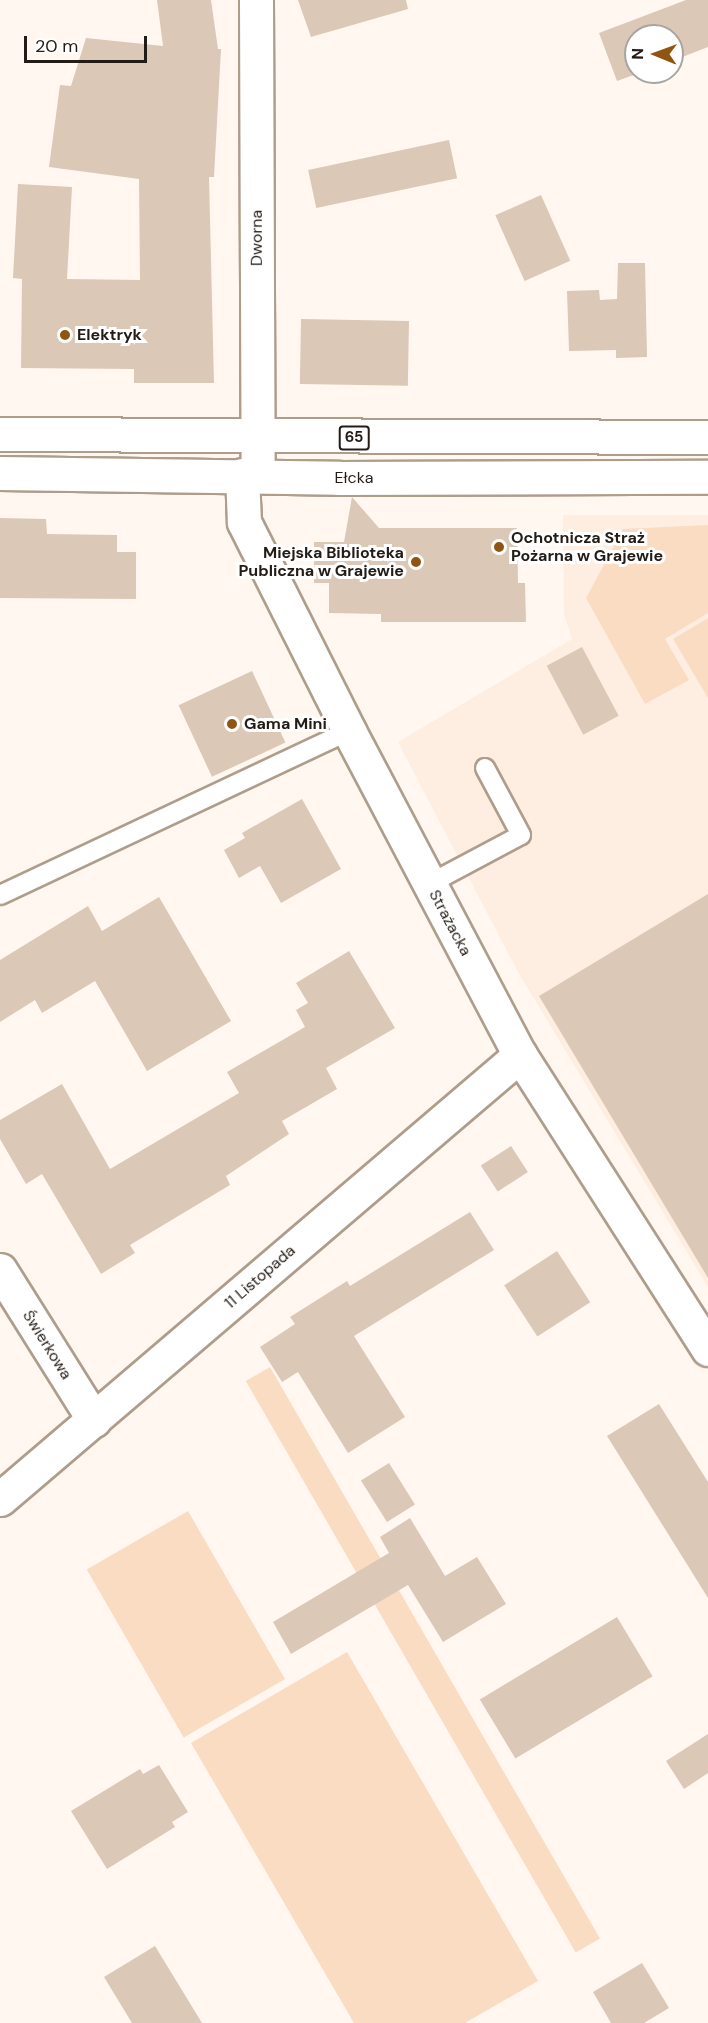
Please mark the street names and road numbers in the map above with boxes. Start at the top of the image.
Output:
street label: Dworna [247,210,267,266]
road number: 65 [338,426,370,450]
street label: Ełcka [335,468,373,488]
street label: Strażacka [425,887,475,959]
street label: 11 Listopada [221,1241,299,1313]
street label: Świerkowa [18,1307,76,1383]

